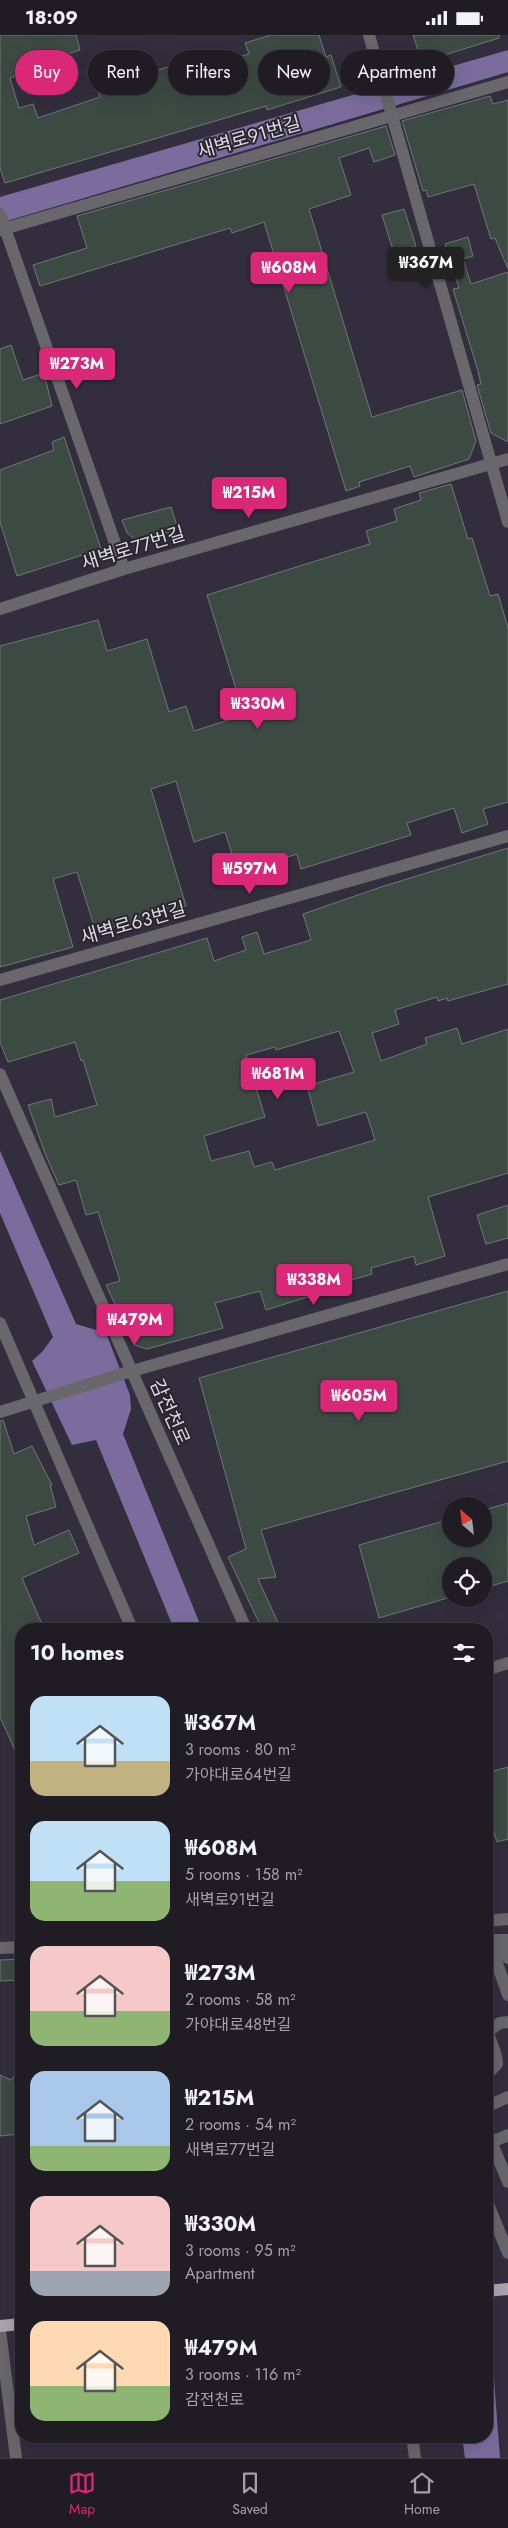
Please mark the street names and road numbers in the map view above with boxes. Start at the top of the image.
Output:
street label: 새벽로91번길 [194,109,304,165]
street label: 새벽로77번길 [78,519,188,577]
street label: 새벽로63번길 [77,895,189,951]
street label: 감전천로 [143,1375,197,1449]

